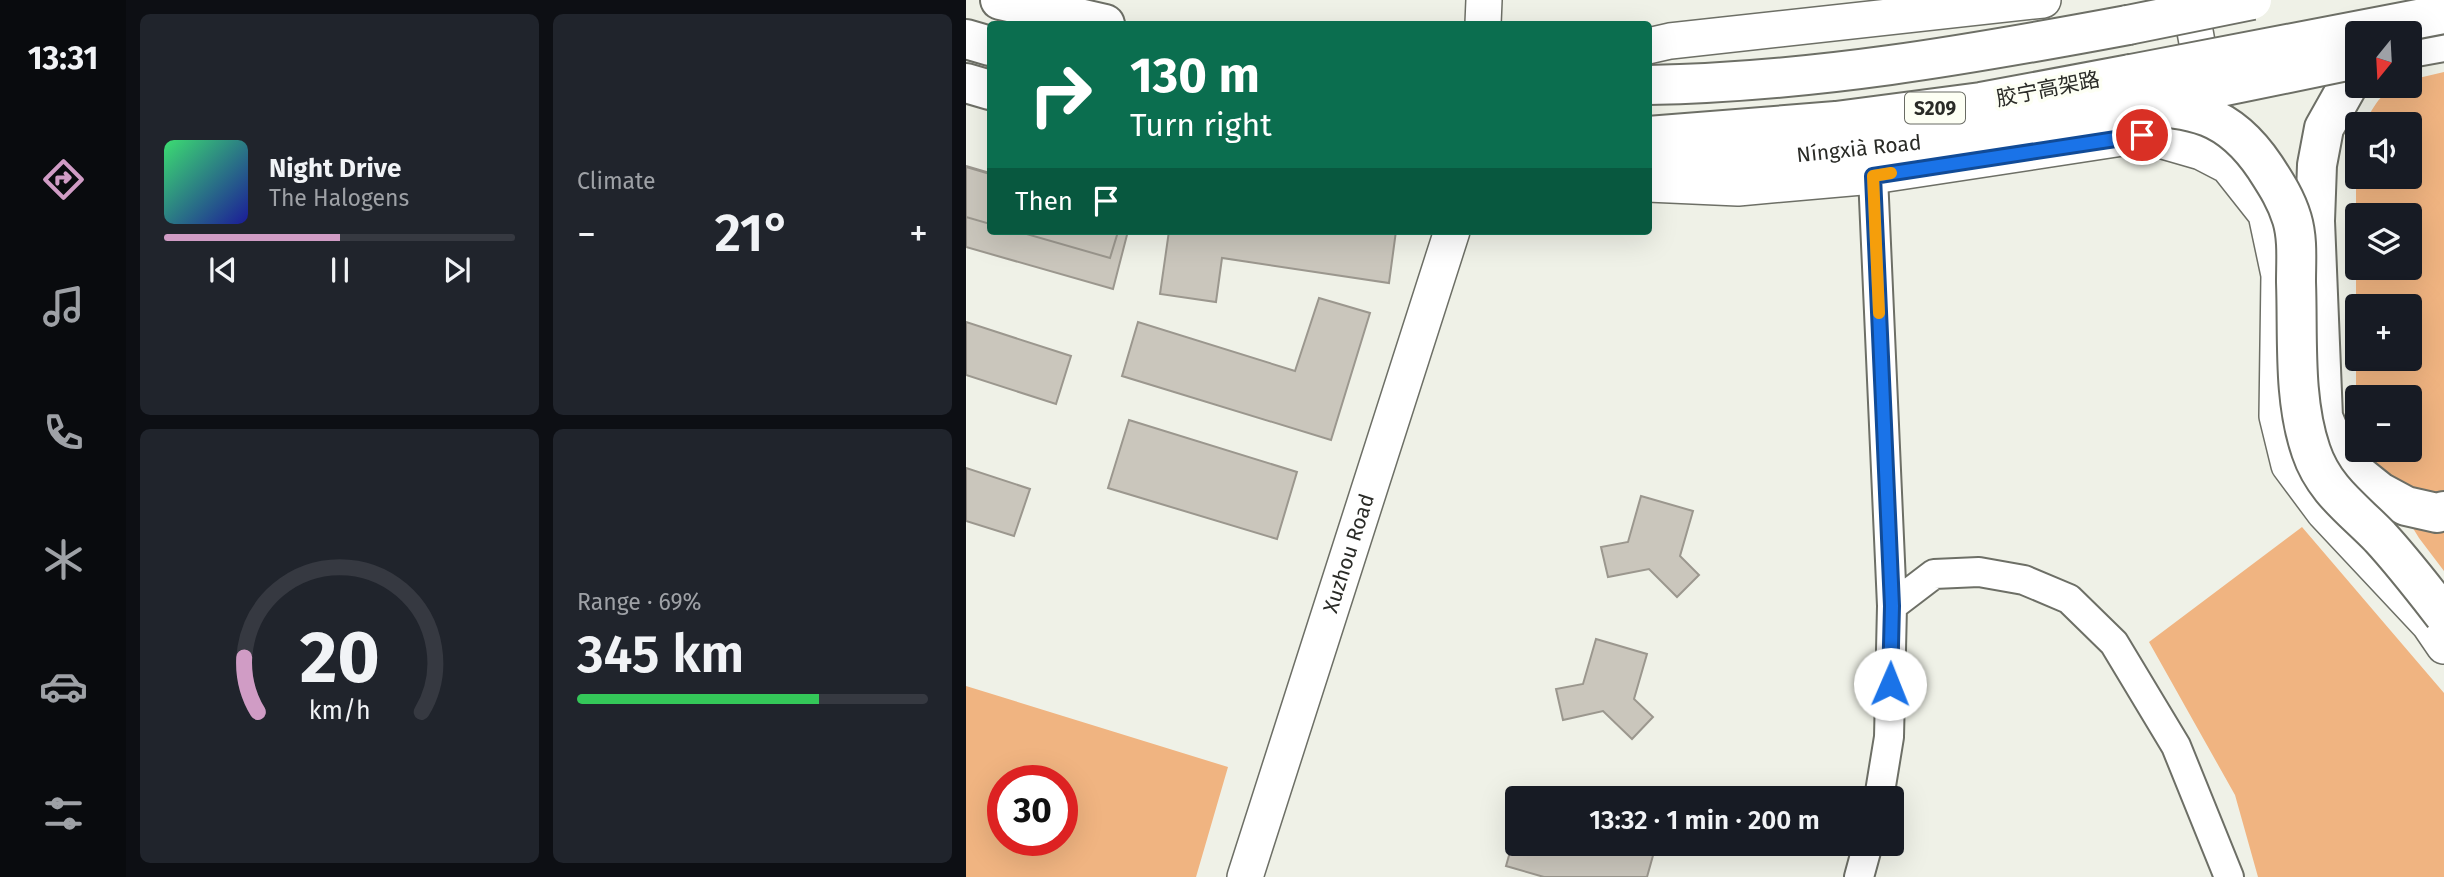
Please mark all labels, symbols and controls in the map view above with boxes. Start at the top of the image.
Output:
north arrow [2345,21,2422,98]
map controls [2345,21,2422,462]
text: 13:31 [28,39,98,77]
text: 130 m [1130,46,1260,105]
icon: right [1015,49,1106,140]
street label: 胶宁高架路 [1994,66,2102,112]
road number: S209 [1905,92,1965,124]
pin [2112,105,2172,165]
text: Turn right [1130,106,1272,144]
button: sound [2345,112,2422,189]
icon: arrive [2123,116,2161,154]
street label: Níngxià Road [1795,129,1923,168]
text: Night Drive [269,153,401,184]
icon: directions [39,155,88,204]
text: Climate [577,167,656,195]
icon: arrive [1087,182,1125,220]
text: The Halogens [269,184,409,212]
text: Then [1015,186,1073,217]
text: 21° [714,202,791,265]
button: layers [2345,203,2422,280]
text: − [577,211,596,257]
text: + [909,211,928,257]
icon: previous [204,251,242,289]
icon: pause [321,251,359,289]
icon: next [438,251,476,289]
icon: music [39,282,88,331]
button: + [2345,294,2422,371]
button: − [2345,385,2422,462]
icon: phone [39,408,88,457]
street label: Xuzhou Road [1318,490,1380,616]
icon: climate [39,535,88,584]
text: Range · 69% [577,588,702,616]
text: 20 [299,614,380,701]
text: 345 km [577,623,744,686]
position arrow [1853,647,1927,721]
icon: car [39,662,88,711]
text: km/h [309,696,370,726]
speed limit sign: 30 [987,765,1078,856]
icon: filters [39,789,88,838]
text: 13:32 · 1 min · 200 m [1589,805,1820,836]

